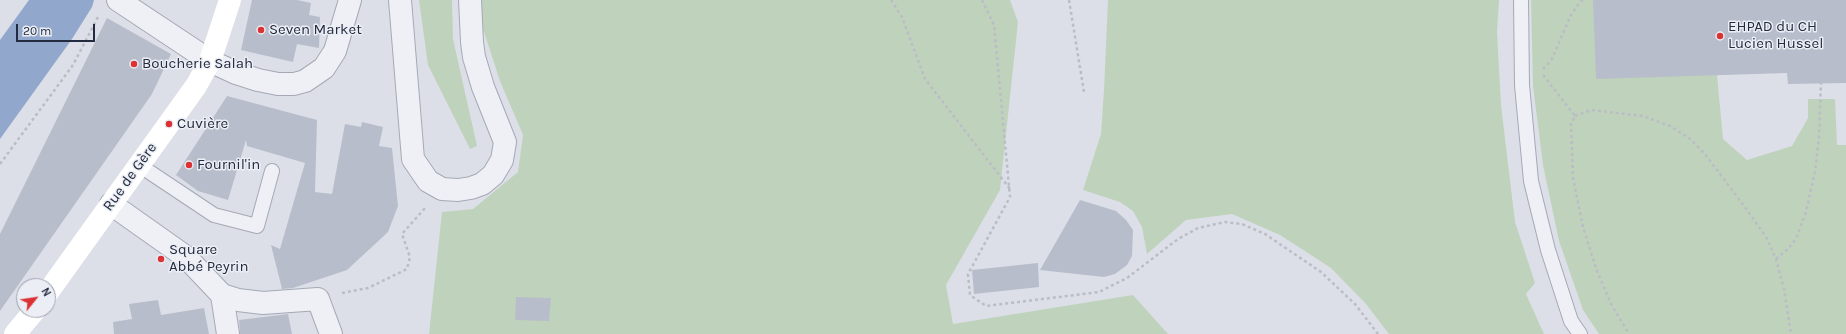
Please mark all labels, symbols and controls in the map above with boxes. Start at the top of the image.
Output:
scale bar [18,16,97,42]
place label: EHPAD du CH Lucien Hussel [1728,18,1823,53]
place label: Seven Market [269,21,362,39]
text: 20 m [23,24,51,38]
marker: Seven Market [256,25,266,35]
marker: EHPAD du CH Lucien Hussel [1715,31,1725,41]
place label: Boucherie Salah [142,55,253,73]
marker: Boucherie Salah [129,59,139,69]
place label: Cuvière [177,115,228,133]
marker: Cuvière [164,119,174,129]
street label: Rue de Gère [99,139,161,215]
place label: Fournil'in [197,156,260,174]
marker: Fournil'in [184,160,194,170]
place label: Square Abbé Peyrin [169,241,249,276]
marker: Square Abbé Peyrin [156,254,166,264]
north arrow [16,278,56,318]
text: N [38,286,54,299]

